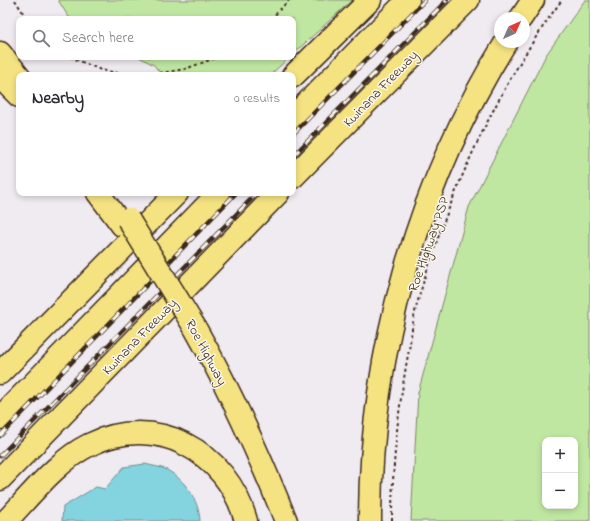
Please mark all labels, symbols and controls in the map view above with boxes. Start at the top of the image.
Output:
north arrow [494,12,530,48]
search box [16,16,296,60]
icon: search [30,27,52,49]
text: Search here [62,27,134,49]
street label: Kwinana Freeway [339,46,424,133]
text: Nearby [32,86,84,111]
text: 0 results [234,89,280,108]
street label: Roe Highway PSP [403,193,457,295]
street label: Kwinana Freeway [98,294,183,381]
street label: Roe Highway [179,316,232,390]
map controls [542,437,578,509]
button: + [542,437,578,473]
button: − [542,473,578,509]

